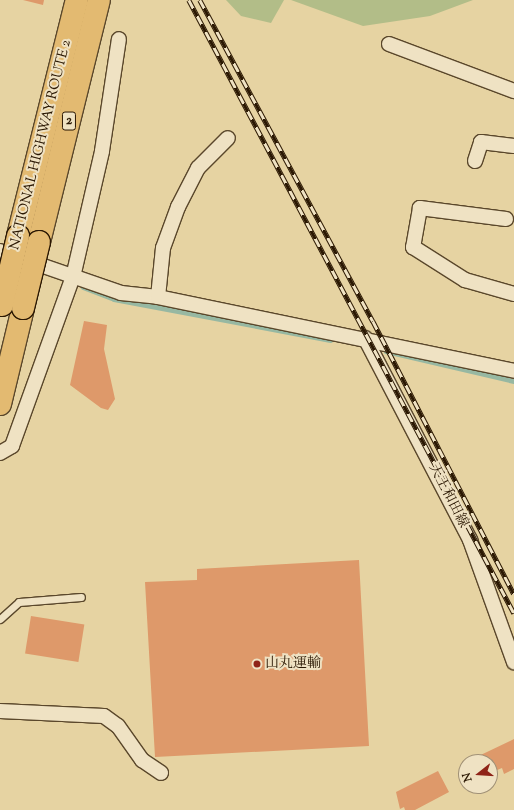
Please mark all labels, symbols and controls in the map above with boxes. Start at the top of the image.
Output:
street label: NATIONAL HIGHWAY ROUTE 2 [7,38,75,252]
road number: 2 [61,110,77,132]
street label: 天王和田線 [425,461,471,531]
place label: 山丸運輸 [265,656,321,672]
marker: 山丸運輸 [252,659,262,669]
north arrow [458,754,498,794]
text: N [459,771,476,784]

